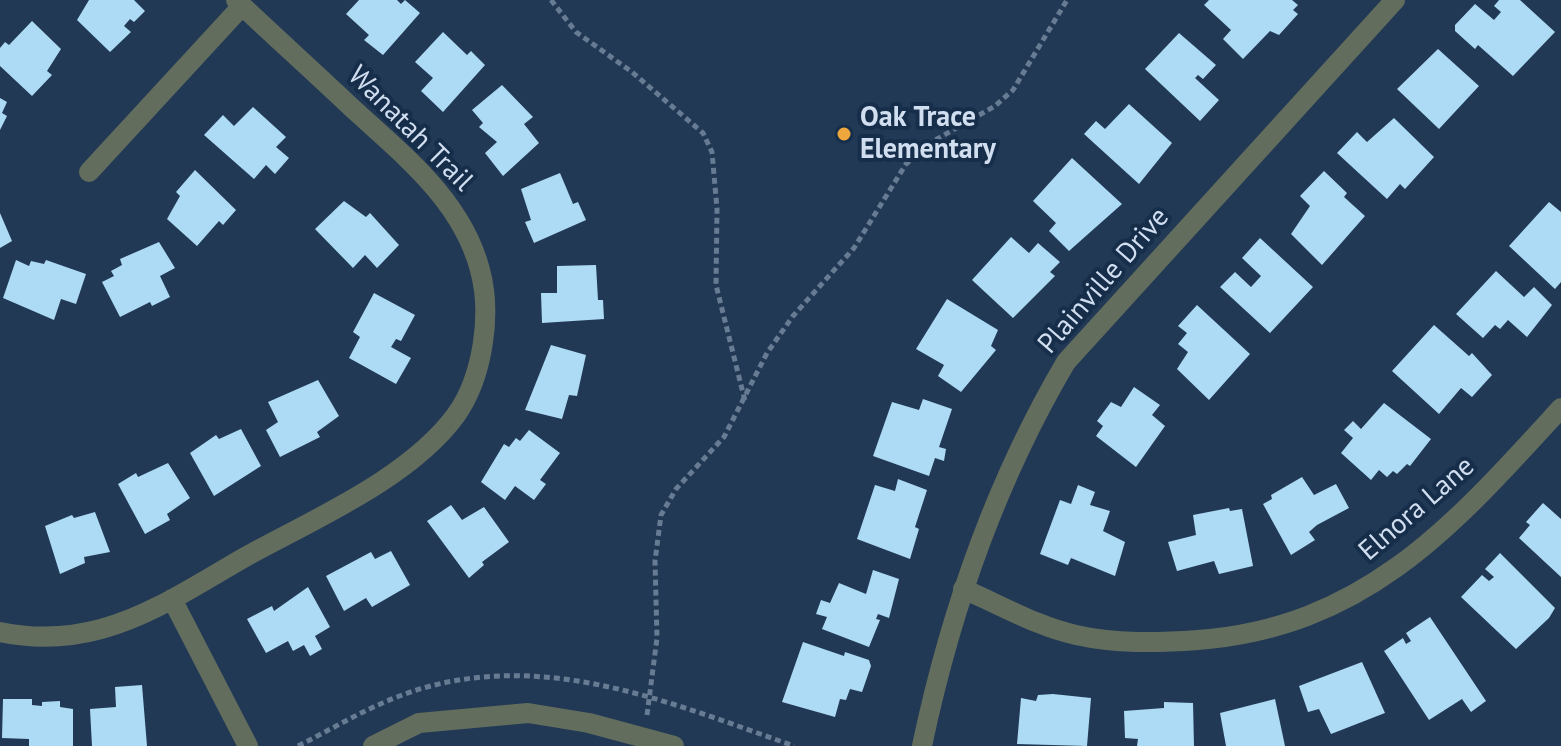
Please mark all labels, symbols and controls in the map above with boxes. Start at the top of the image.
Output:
street label: Wanatah Trail [340,59,480,199]
place label: Oak Trace Elementary [860,101,996,167]
marker: Oak Trace Elementary [835,125,853,143]
street label: Plainville Drive [1032,201,1176,361]
street label: Elnora Lane [1352,450,1482,568]

